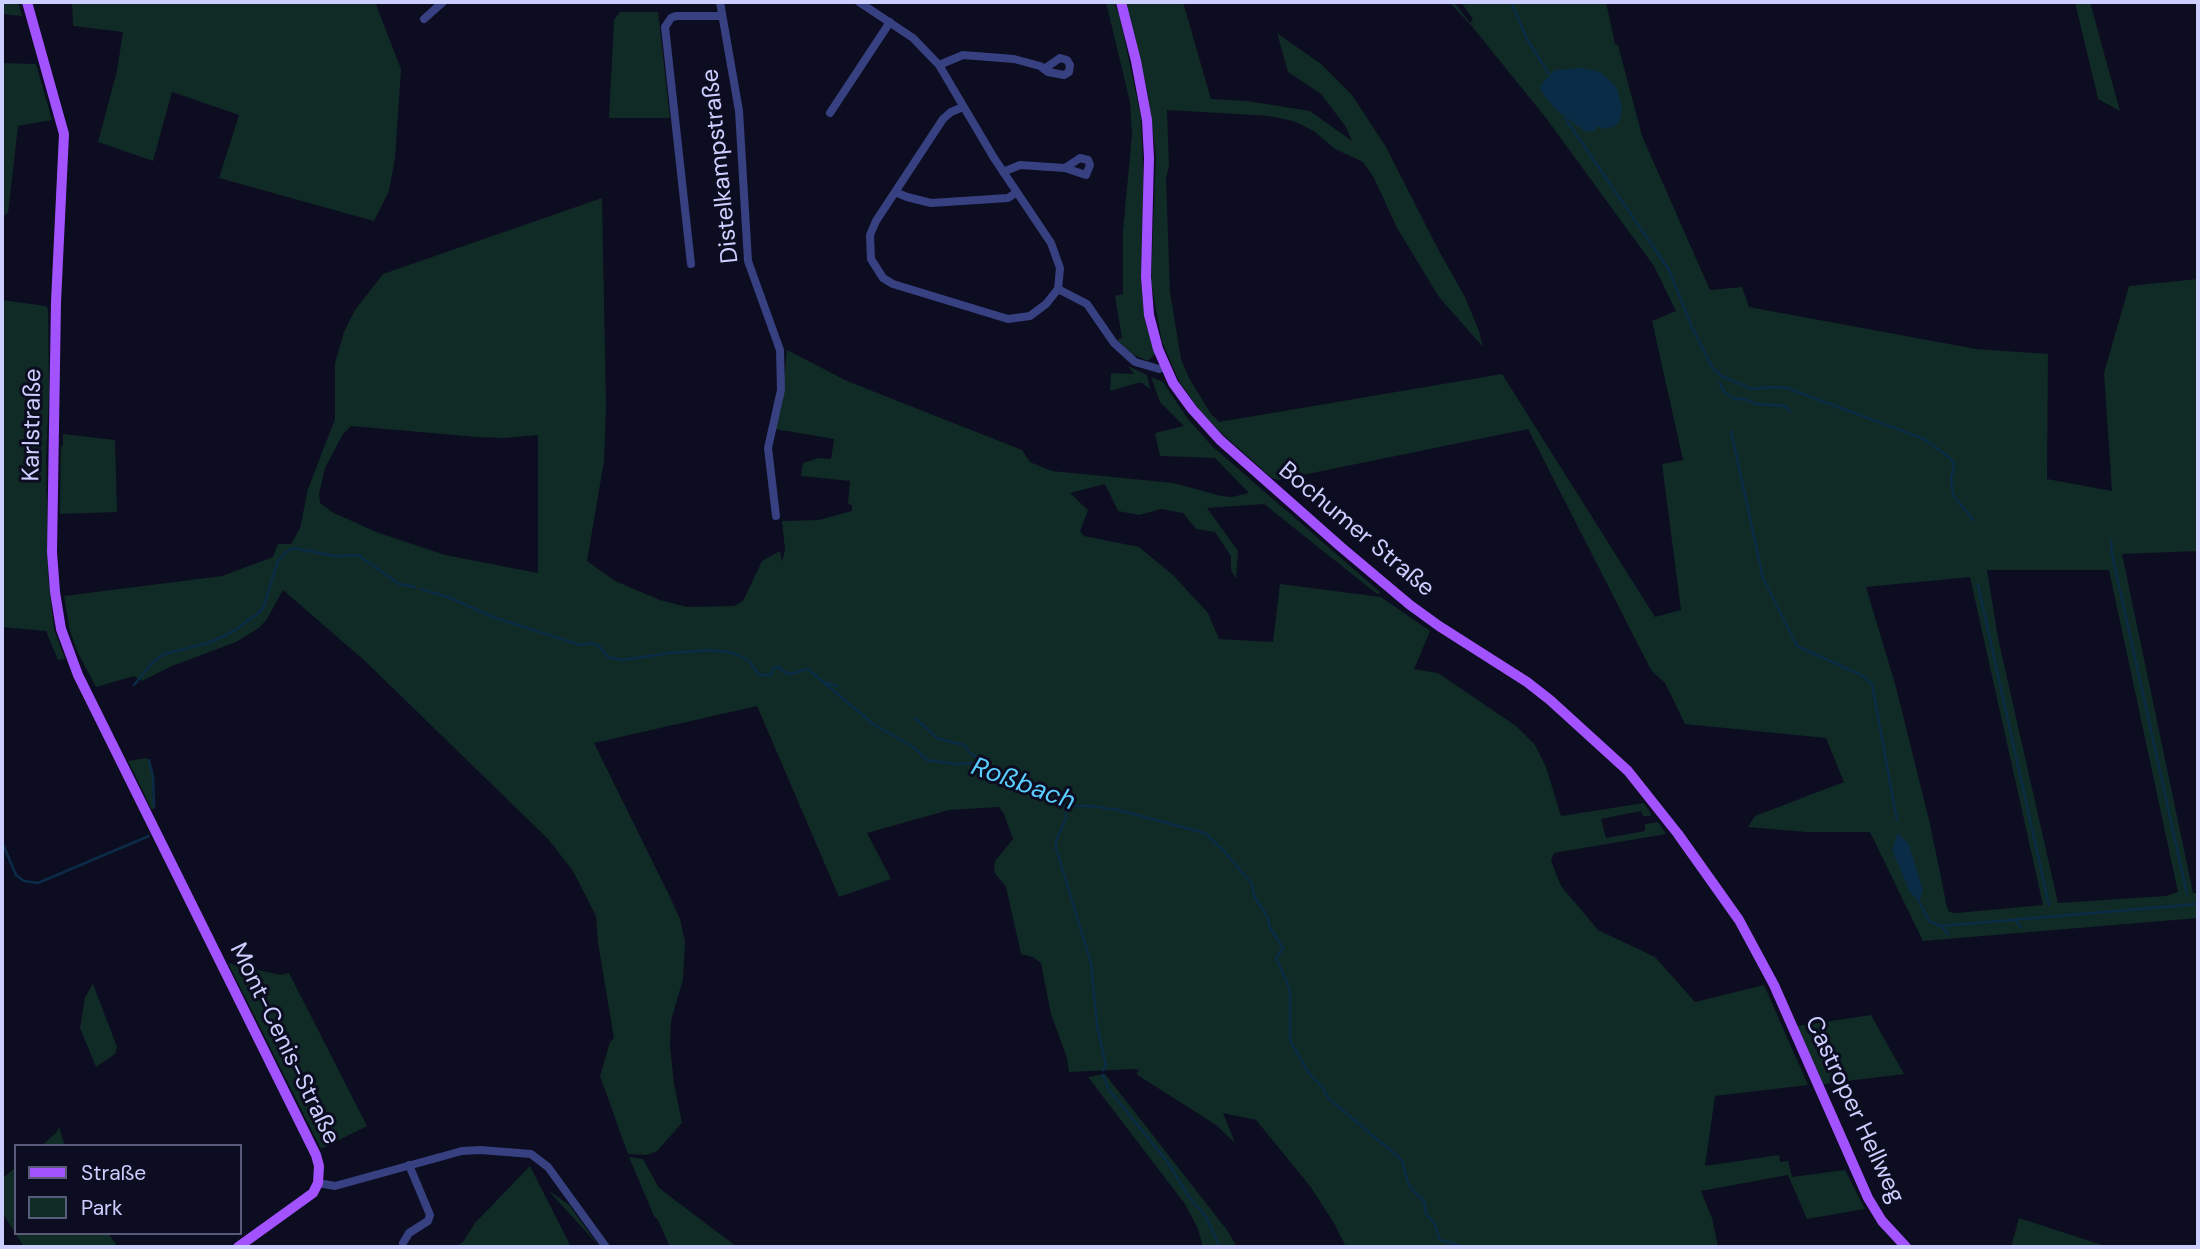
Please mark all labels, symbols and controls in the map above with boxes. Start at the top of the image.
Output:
street label: Distelkampstraße [696,67,746,265]
street label: Karlstraße [18,368,48,482]
street label: Bochumer Straße [1272,456,1440,604]
water label: Roßbach [967,752,1079,818]
street label: Mont-Cenis-Straße [223,939,345,1149]
street label: Castroper Hellweg [1798,1012,1910,1208]
legend [14,1144,242,1235]
text: Straße [81,1159,146,1187]
text: Park [81,1194,122,1222]

